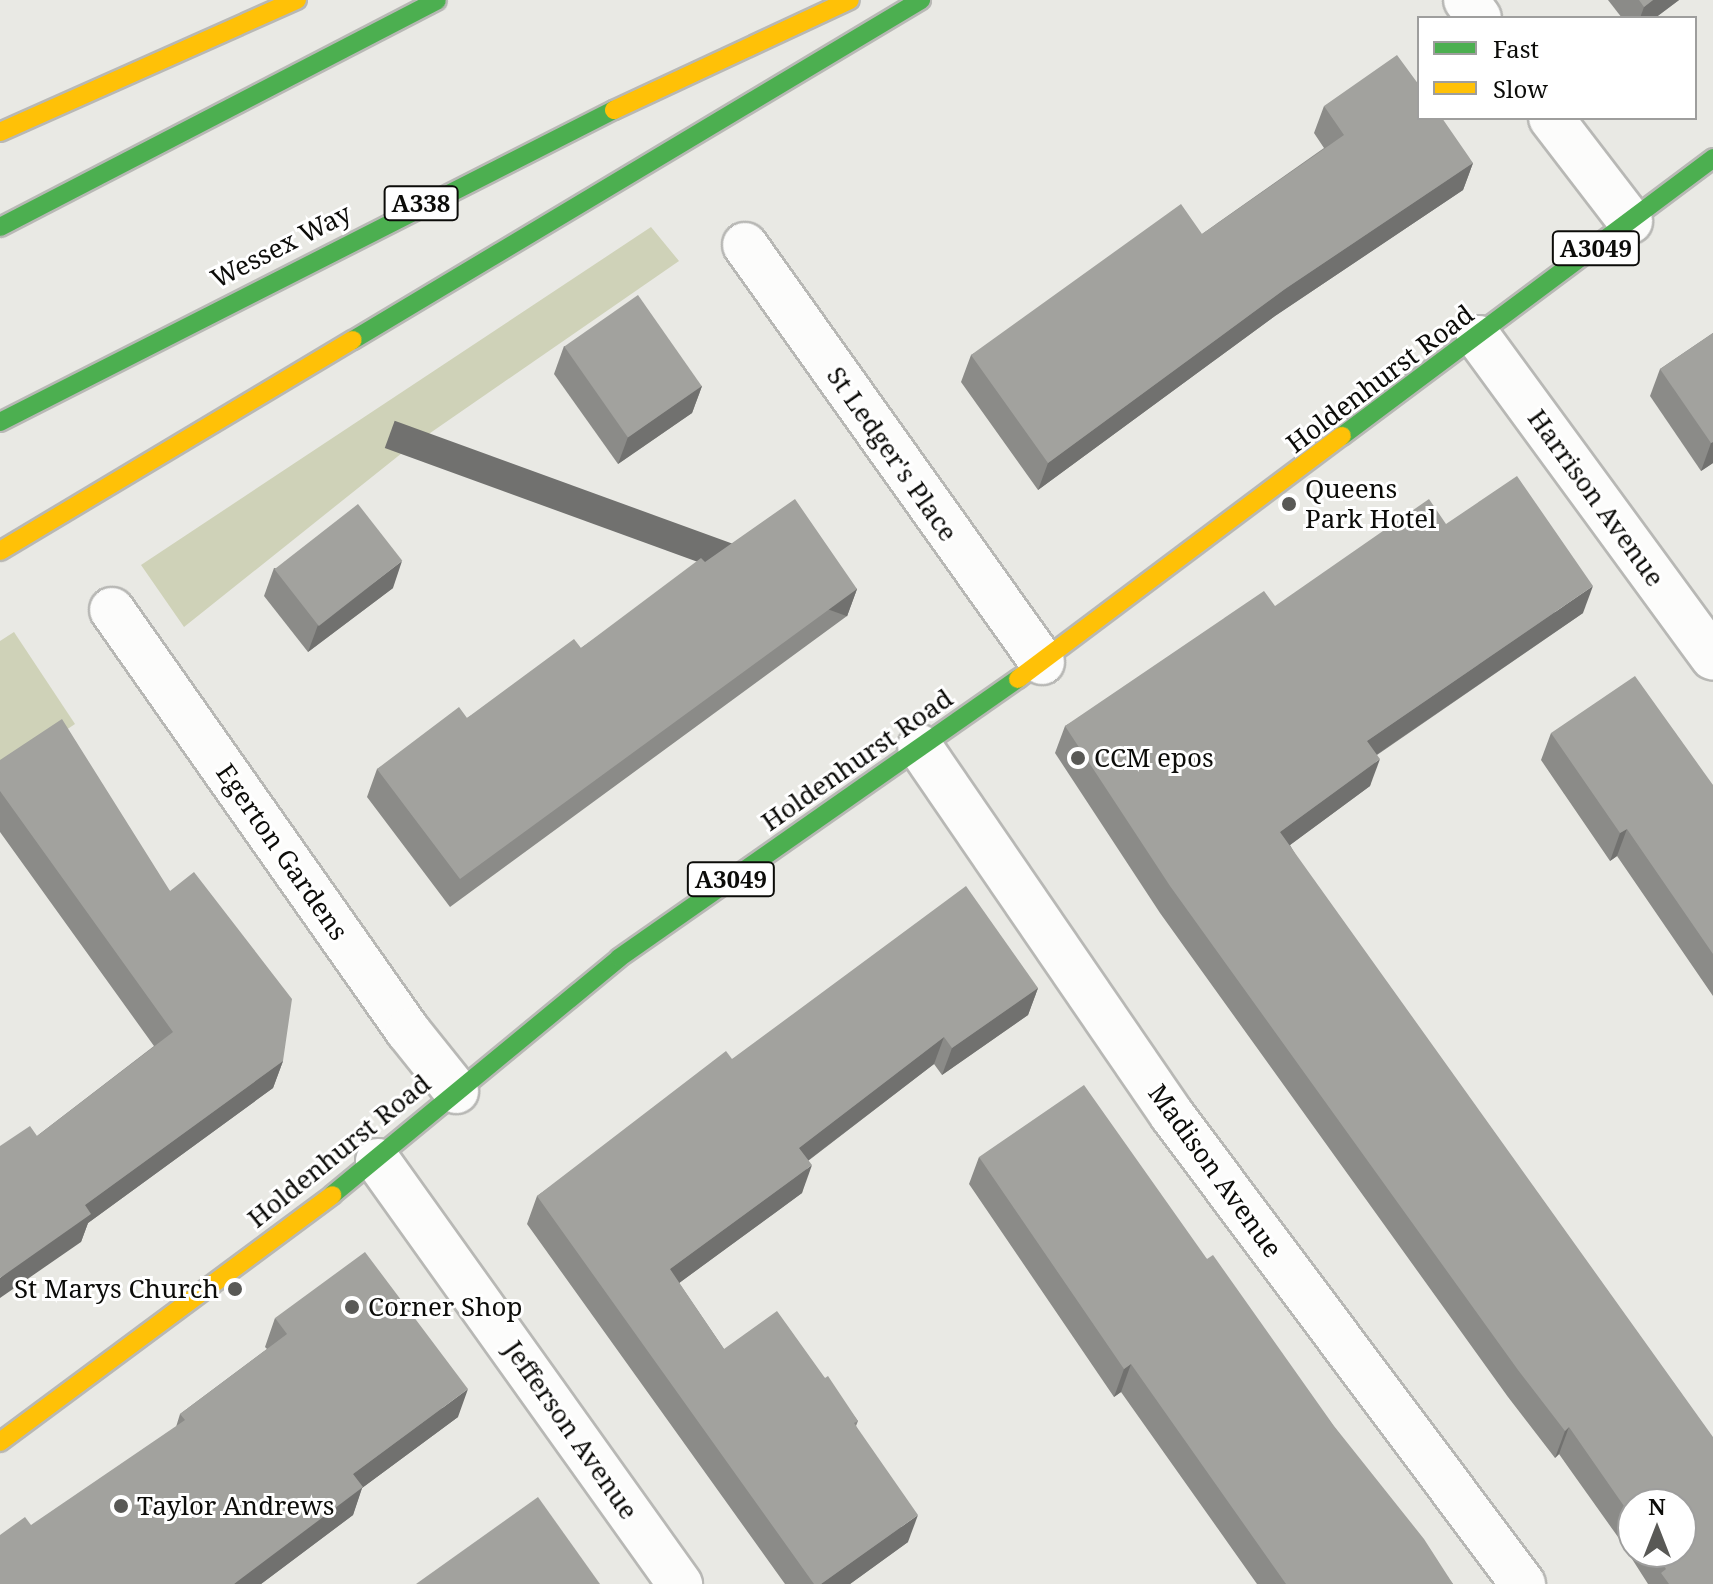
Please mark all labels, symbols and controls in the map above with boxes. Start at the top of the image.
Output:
legend [1417,16,1697,120]
text: Fast [1493,32,1539,65]
text: Slow [1493,72,1548,105]
road number: A338 [383,183,459,223]
street label: Wessex Way [206,197,356,295]
road number: A3049 [1550,228,1642,268]
street label: Holdenhurst Road [1280,299,1480,459]
street label: St Ledger's Place [820,361,964,547]
street label: Harrison Avenue [1521,403,1671,593]
place label: Queens Park Hotel [1305,473,1436,534]
marker: Queens Park Hotel [1280,495,1298,513]
street label: Holdenhurst Road [756,682,958,838]
place label: CCM epos [1094,742,1214,774]
marker: CCM epos [1069,749,1087,767]
street label: Egerton Gardens [210,758,354,946]
road number: A3049 [685,859,777,899]
street label: Holdenhurst Road [241,1068,437,1234]
street label: Madison Avenue [1142,1078,1288,1264]
place label: St Marys Church [14,1273,219,1305]
marker: St Marys Church [226,1280,244,1298]
place label: Corner Shop [368,1291,523,1323]
marker: Corner Shop [343,1298,361,1316]
street label: Jefferson Avenue [498,1335,644,1525]
north arrow [1617,1488,1697,1568]
place label: Taylor Andrews [137,1490,334,1522]
text: N [1648,1491,1666,1521]
marker: Taylor Andrews [112,1497,130,1515]

